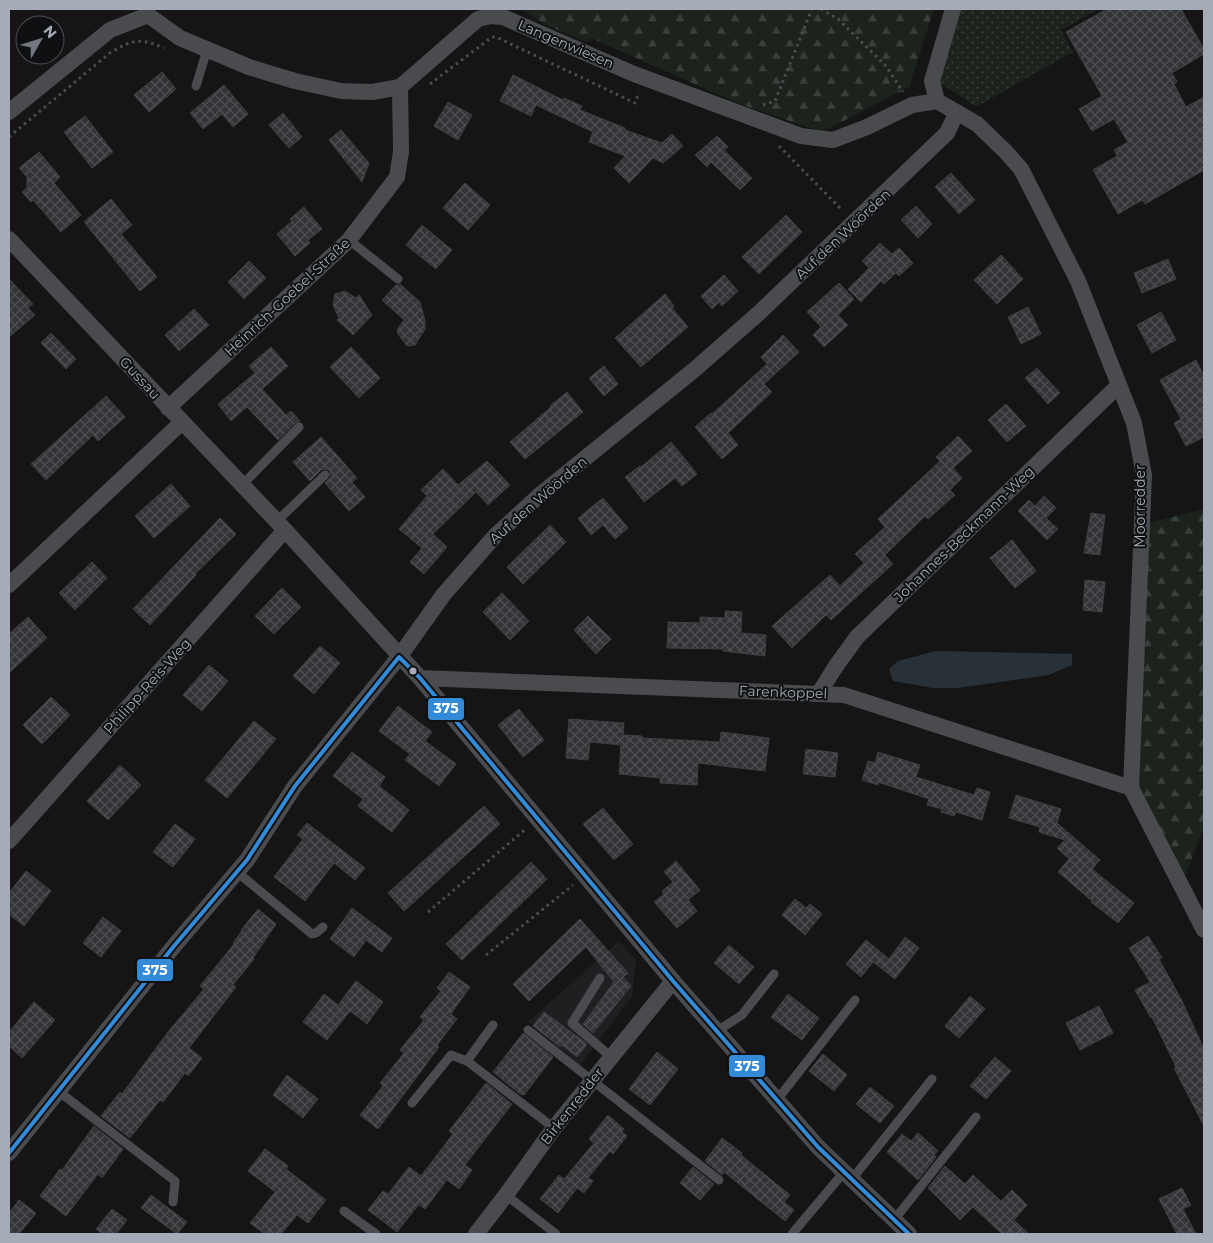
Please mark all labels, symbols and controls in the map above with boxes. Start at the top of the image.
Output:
north arrow [15,15,65,65]
street label: Langenwiesen [515,16,617,72]
text: N [40,22,61,42]
street label: Auf den Wöörden [792,185,894,283]
street label: Heinrich-Goebel-Straße [220,234,354,360]
street label: Gussau [116,353,164,403]
street label: Auf den Wöörden [485,453,591,547]
street label: Johannes-Beckmann-Weg [889,462,1038,606]
street label: Moorredder [1131,464,1149,548]
street label: Philipp-Reis-Weg [99,635,195,737]
unlabelled marker [408,666,418,676]
street label: Farenkoppel [739,681,827,703]
line badge: 375 [427,697,465,721]
text: 375 [433,699,458,717]
line badge: 375 [136,958,174,982]
text: 375 [142,961,167,979]
line badge: 375 [728,1054,766,1078]
text: 375 [734,1057,759,1075]
street label: Birkenredder [536,1064,608,1148]

